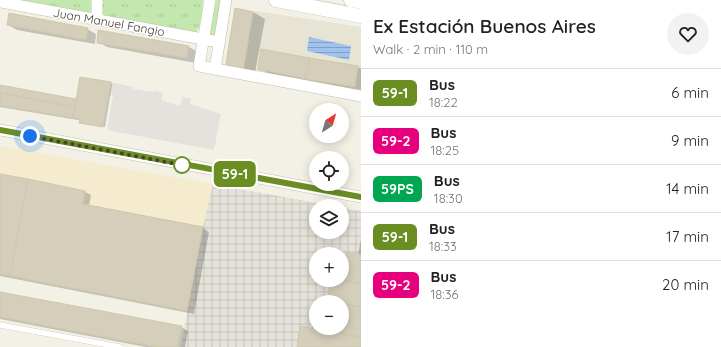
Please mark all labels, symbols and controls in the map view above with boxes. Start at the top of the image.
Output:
street label: Juan Manuel Fangio [52,5,166,39]
button: heart [667,13,709,55]
text: Ex Estación Buenos Aires [373,14,596,38]
text: Walk · 2 min · 110 m [373,41,488,57]
text: Bus [429,75,455,94]
text: 6 min [671,83,709,102]
text: 59-1 [382,84,408,102]
text: 18:22 [429,94,458,110]
north arrow [309,103,349,143]
map controls [309,103,349,335]
text: Bus [431,123,456,142]
your location [20,126,40,146]
text: 9 min [671,131,709,150]
text: 59-2 [381,132,411,150]
text: 18:25 [431,142,459,158]
button: locate [309,151,349,191]
unlabelled marker [173,156,191,174]
line badge: 59-1 [207,161,263,187]
text: 59-1 [222,165,248,183]
text: Bus [434,171,460,190]
text: 14 min [666,179,709,198]
text: 59PS [381,180,414,198]
text: 18:30 [434,190,463,206]
button: layers [309,199,349,239]
text: Bus [429,219,455,238]
text: 17 min [666,227,709,246]
text: 59-1 [382,228,408,246]
text: 18:33 [429,238,457,254]
button: + [309,247,349,287]
text: Bus [431,267,456,286]
text: 20 min [662,275,709,294]
text: 59-2 [381,276,411,294]
text: 18:36 [431,286,459,302]
button: − [309,295,349,335]

